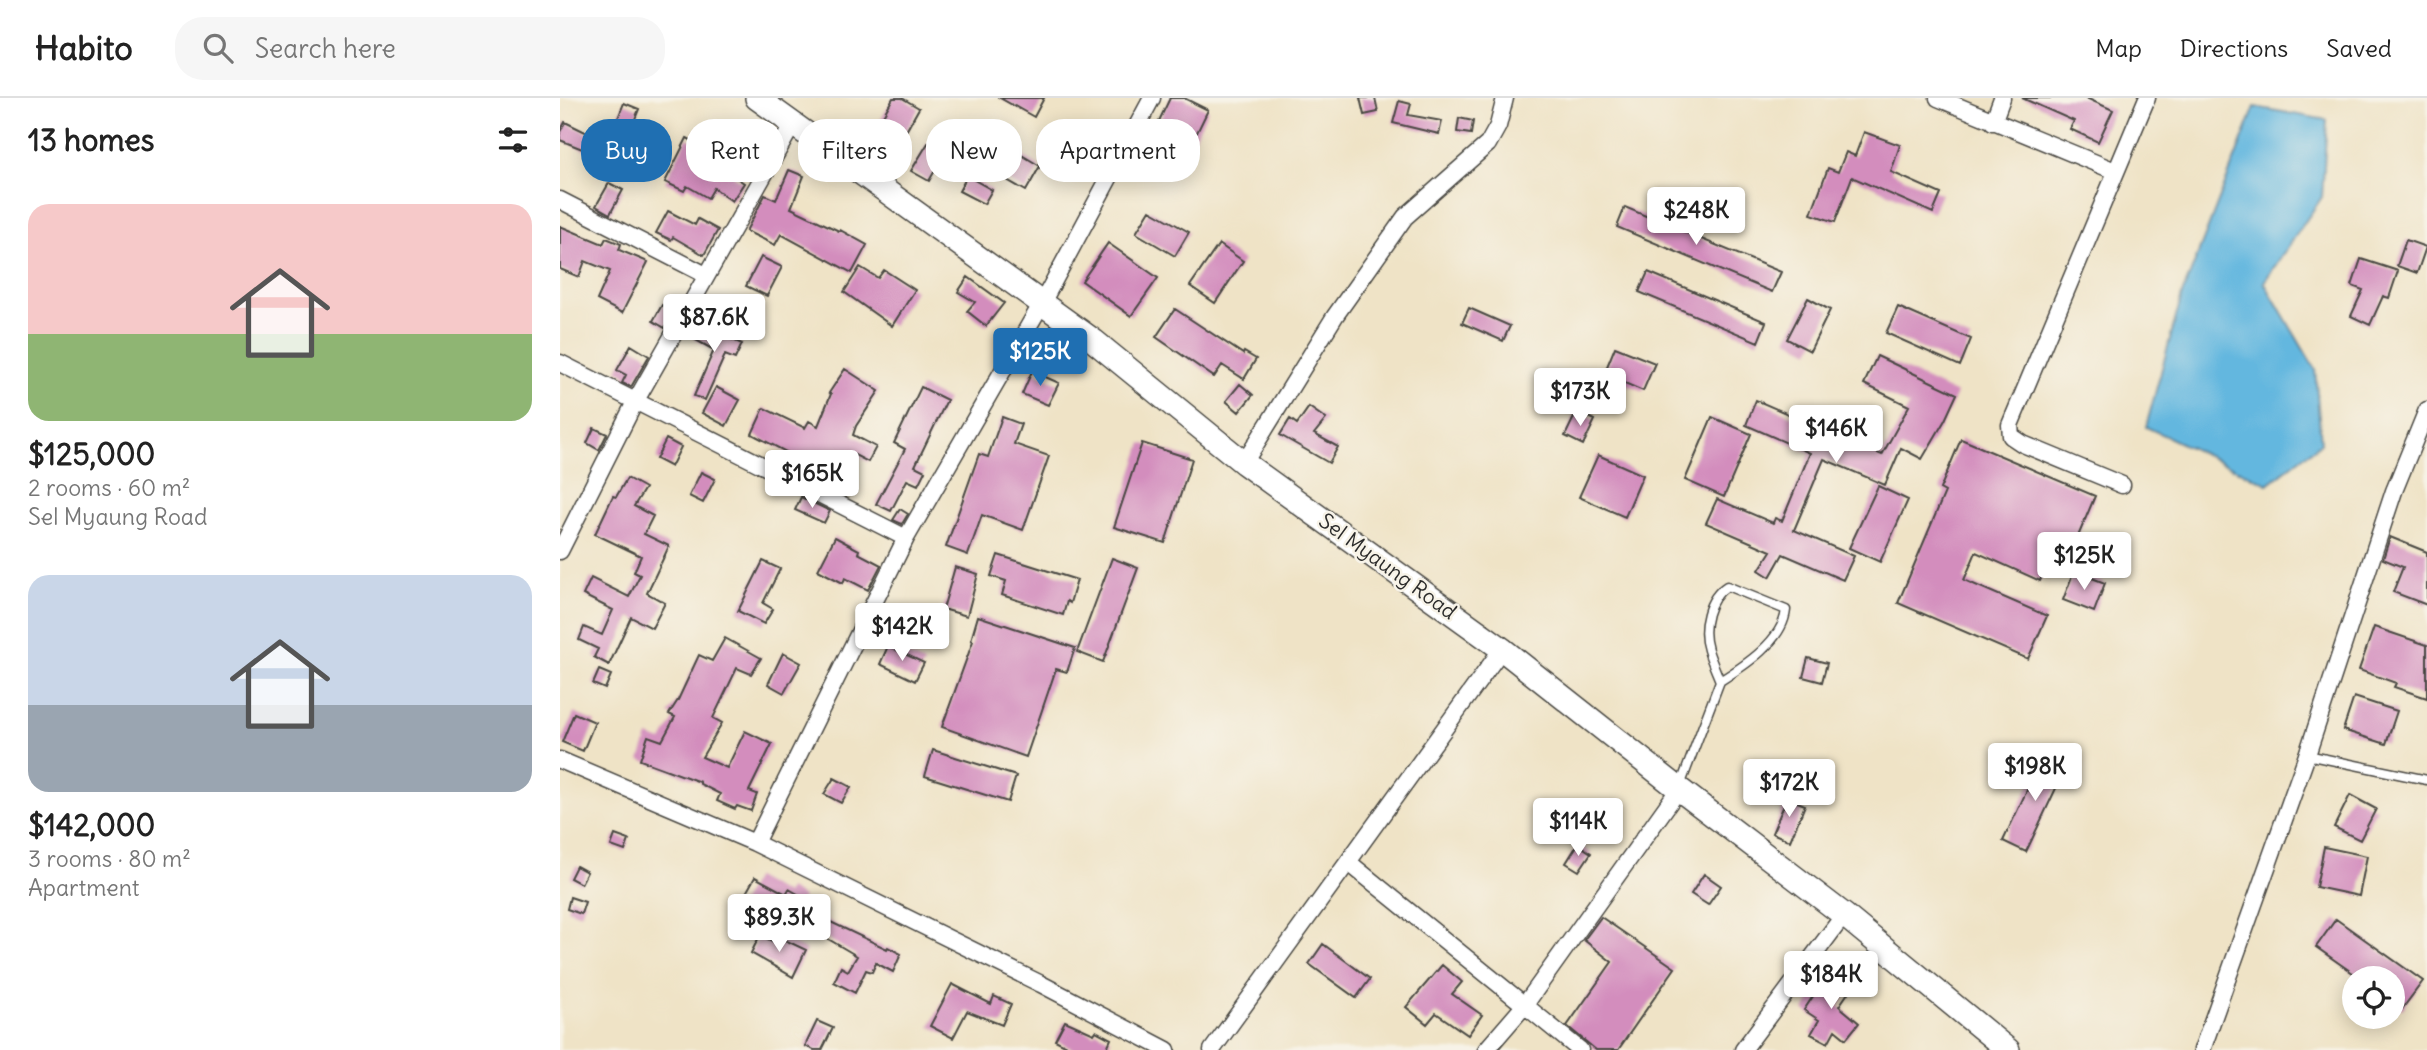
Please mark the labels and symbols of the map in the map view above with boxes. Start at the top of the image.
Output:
pin: $248K [1647,188,1745,247]
pin: $87.6K [657,294,771,354]
pin: $125K [991,328,1089,388]
pin: $173K [1531,368,1629,428]
pin: $146K [1787,406,1885,465]
pin: $165K [763,450,861,510]
street label: Sel Myaung Road [1314,507,1462,625]
pin: $125K [2035,532,2133,592]
pin: $142K [853,603,951,663]
pin: $198K [1986,744,2084,803]
pin: $172K [1740,760,1838,819]
pin: $114K [1529,798,1627,858]
pin: $89.3K [722,894,836,954]
pin: $184K [1782,951,1880,1011]

